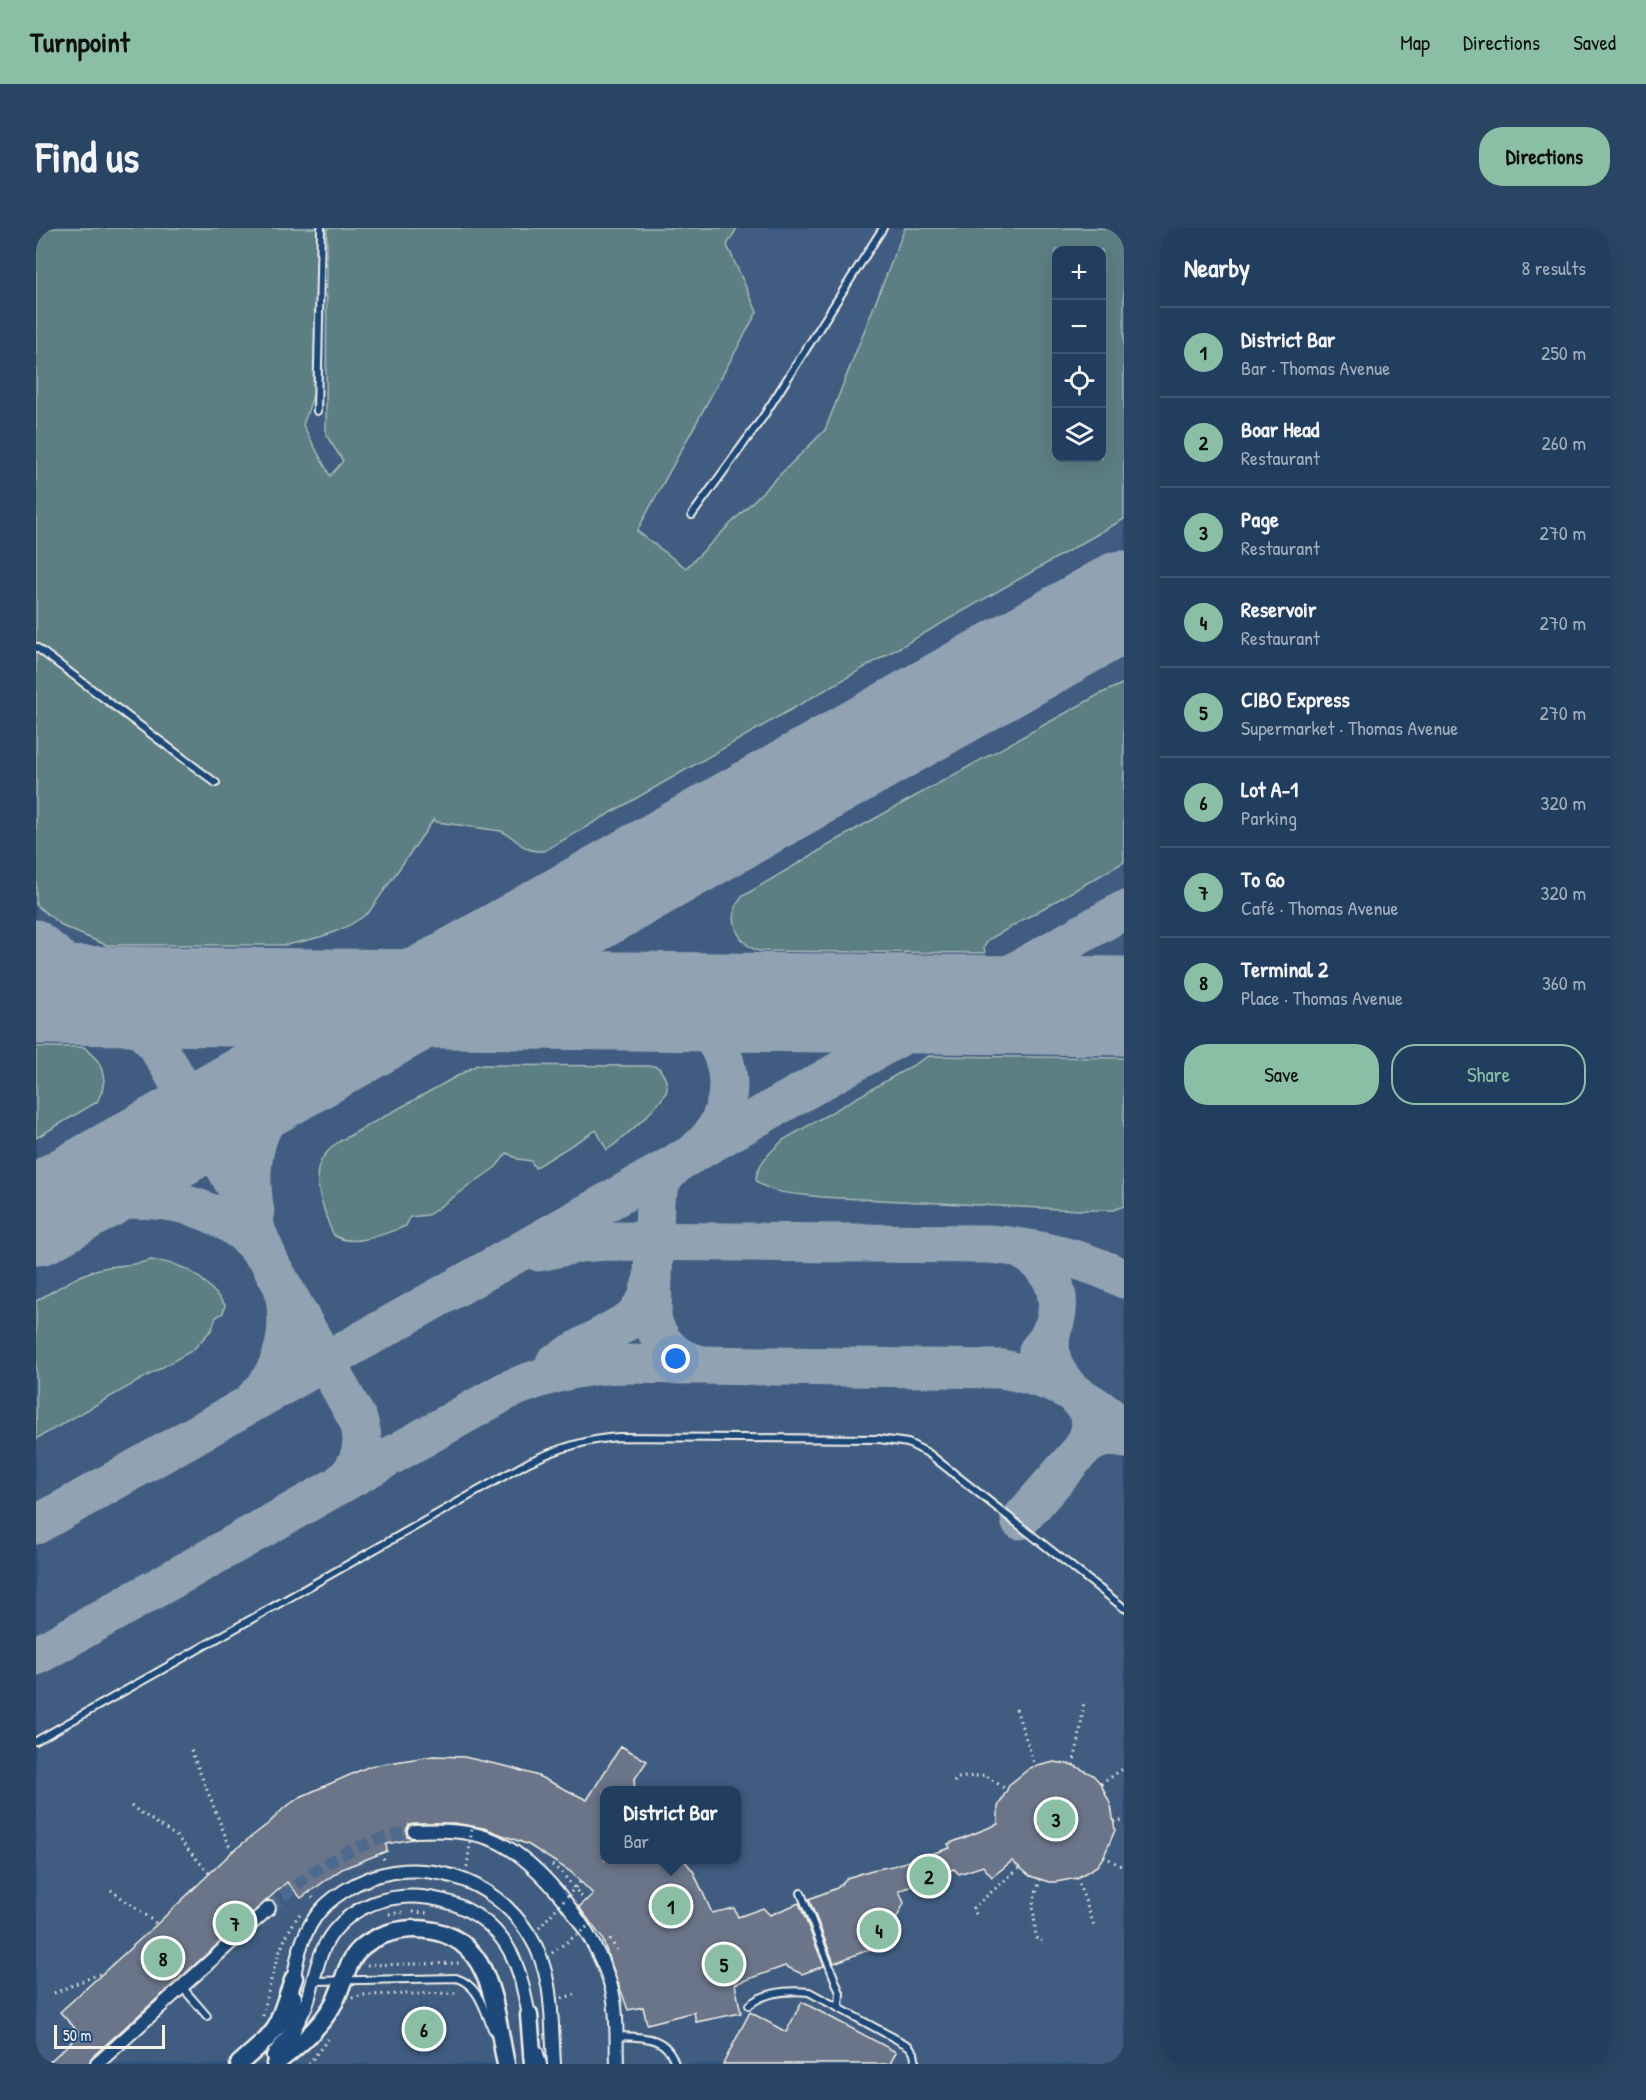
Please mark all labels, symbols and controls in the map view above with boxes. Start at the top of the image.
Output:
text: Turnpoint [30,23,130,61]
text: Map [1400,28,1430,57]
text: Directions [1463,28,1540,57]
text: Saved [1573,28,1616,57]
button: Directions [1479,127,1610,186]
text: Find us [36,128,139,185]
map controls [1052,246,1106,462]
button: + [1052,246,1106,300]
text: Nearby [1184,250,1250,285]
text: 8 results [1521,254,1586,281]
button: − [1052,300,1106,354]
text: District Bar [1241,324,1335,354]
text: 1 [1200,339,1207,366]
text: 250 m [1541,339,1586,366]
button: locate [1052,354,1106,408]
text: Bar · Thomas Avenue [1241,354,1390,381]
button: layers [1052,408,1106,462]
text: Boar Head [1241,414,1319,444]
text: 2 [1199,429,1208,456]
text: 260 m [1542,429,1586,456]
text: Restaurant [1241,444,1320,471]
text: Page [1241,504,1279,534]
text: 3 [1199,519,1208,546]
text: 270 m [1540,519,1586,546]
text: Restaurant [1241,534,1320,561]
text: Reservoir [1241,594,1317,624]
text: 4 [1200,609,1207,636]
text: 270 m [1540,609,1586,636]
text: Restaurant [1241,624,1320,651]
text: CIBO Express [1241,684,1350,714]
text: 5 [1199,699,1208,726]
text: 270 m [1540,699,1586,726]
text: Supermarket · Thomas Avenue [1241,714,1458,741]
text: Lot A-1 [1241,774,1298,804]
text: 6 [1200,789,1207,816]
text: 320 m [1541,789,1586,816]
text: Parking [1241,804,1297,831]
text: To Go [1241,864,1285,894]
text: 7 [1199,879,1208,906]
text: 320 m [1541,879,1586,906]
text: Café · Thomas Avenue [1241,894,1398,921]
text: Terminal 2 [1241,954,1328,984]
text: 8 [1199,969,1208,996]
text: 360 m [1542,969,1586,996]
text: Place · Thomas Avenue [1241,984,1403,1011]
button: Save [1184,1044,1379,1105]
button: Share [1391,1044,1586,1105]
your location [661,1344,690,1373]
popup [600,1786,741,1864]
pin: 3 [1036,1796,1076,1842]
text: District Bar [623,1797,718,1827]
text: Bar [623,1827,649,1854]
pin: 2 [910,1854,948,1898]
pin: 1 [652,1884,690,1928]
pin: 7 [216,1900,254,1946]
pin: 4 [860,1908,898,1952]
pin: 8 [144,1936,182,1980]
pin: 5 [704,1942,744,1986]
pin: 6 [404,2006,444,2052]
scale bar [54,2022,165,2050]
text: 50 m [63,2024,92,2046]

